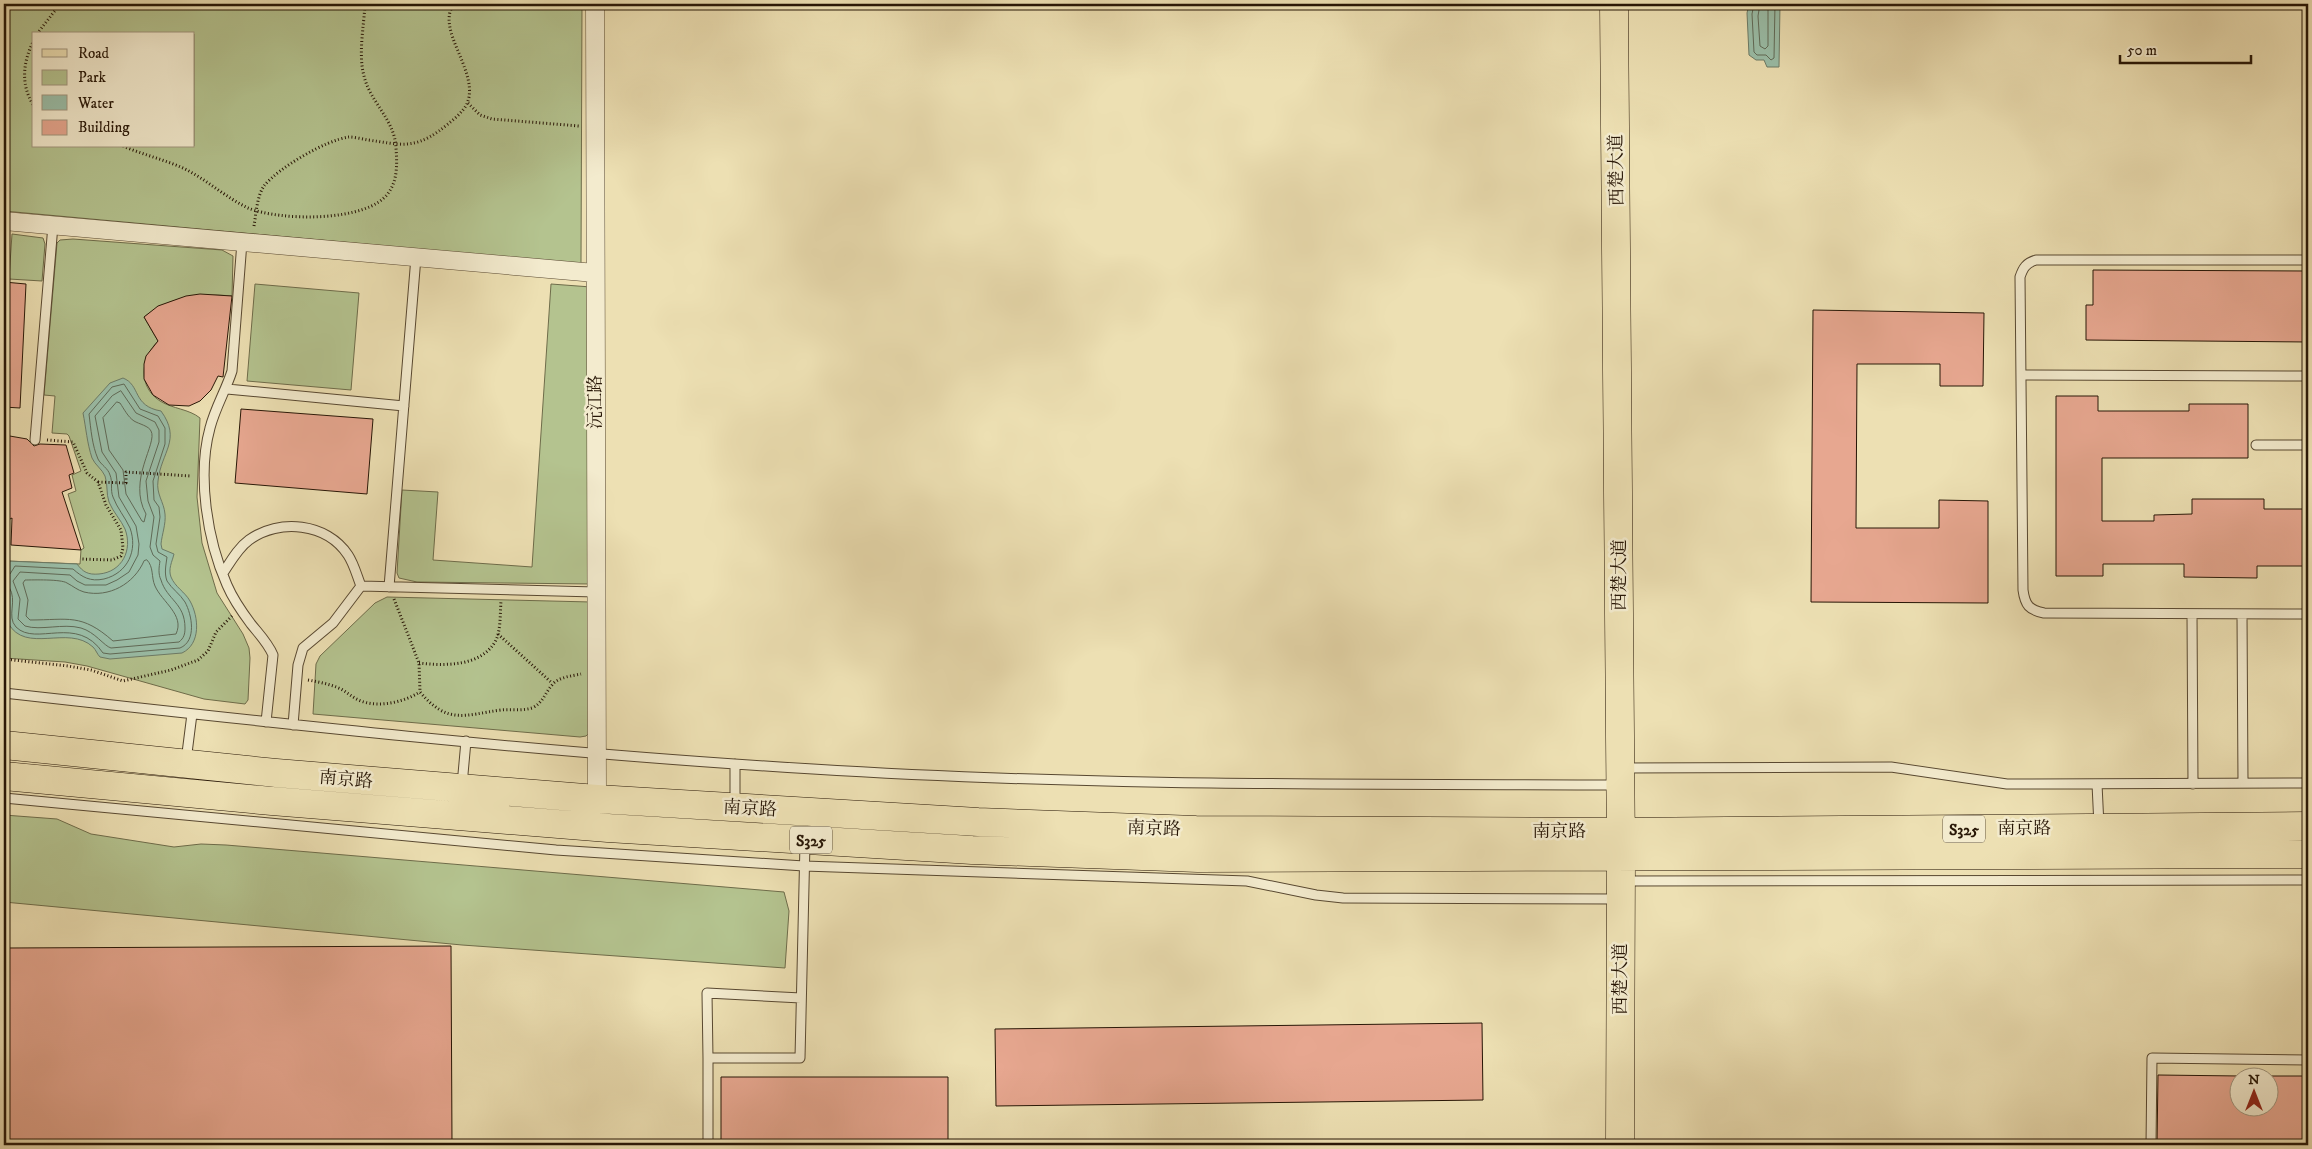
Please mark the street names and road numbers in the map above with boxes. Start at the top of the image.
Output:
street label: 西楚大道 [1605,134,1629,206]
street label: 沅江路 [585,375,607,429]
street label: 西楚大道 [1609,539,1631,611]
street label: 南京路 [318,767,374,793]
street label: 南京路 [722,797,777,821]
road number: S325 [1943,816,1985,842]
street label: 南京路 [1127,817,1181,841]
street label: 南京路 [1997,818,2051,840]
street label: 南京路 [1532,821,1586,843]
road number: S325 [790,826,832,854]
street label: 西楚大道 [1610,943,1632,1015]

